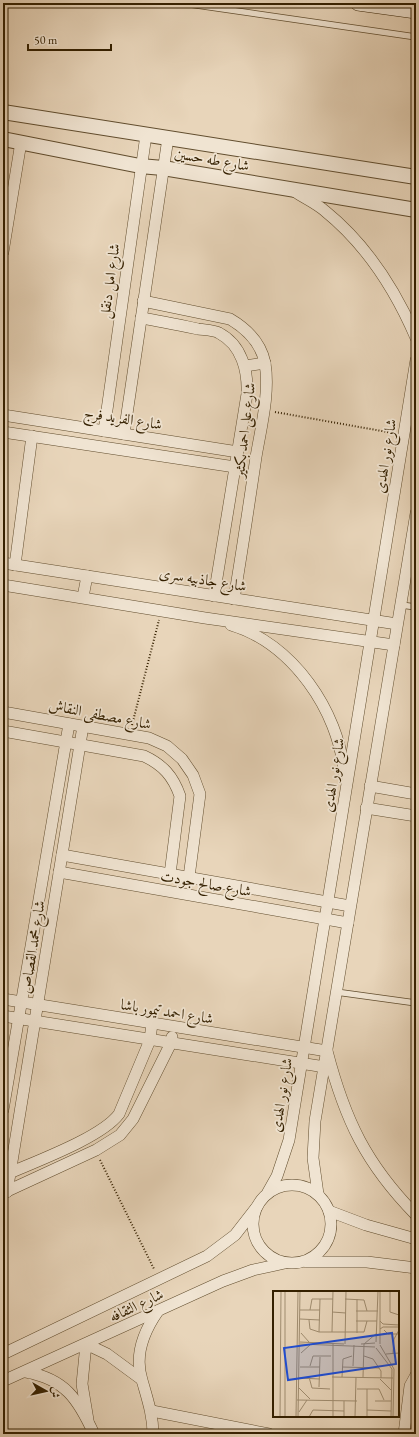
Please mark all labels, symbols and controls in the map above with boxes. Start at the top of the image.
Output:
scale bar [28,26,111,52]
text: 50 m [34,32,58,48]
street label: شارع طه حسين [172,143,251,179]
street label: شارع امل دنقل [94,242,128,320]
street label: شارع على احمد بكثير [228,381,263,481]
street label: شارع الفريد فرج [82,402,164,438]
street label: شارع نور الهدى [370,418,404,495]
street label: شارع جاذبيه سرى [157,563,248,599]
street label: شارع مصطفى النقاش [46,695,153,737]
street label: شارع نور الهدى [318,737,352,814]
street label: شارع صالح جودت [158,866,253,905]
street label: شارع محمد القصاص [15,899,53,996]
street label: شارع احمد تيمور باشا [119,994,215,1032]
street label: شارع نور الهدى [266,1057,300,1134]
street label: شارع الثقافه [106,1284,168,1329]
inset map [273,1291,399,1417]
north arrow [26,1371,66,1411]
text: ش [48,1386,64,1399]

